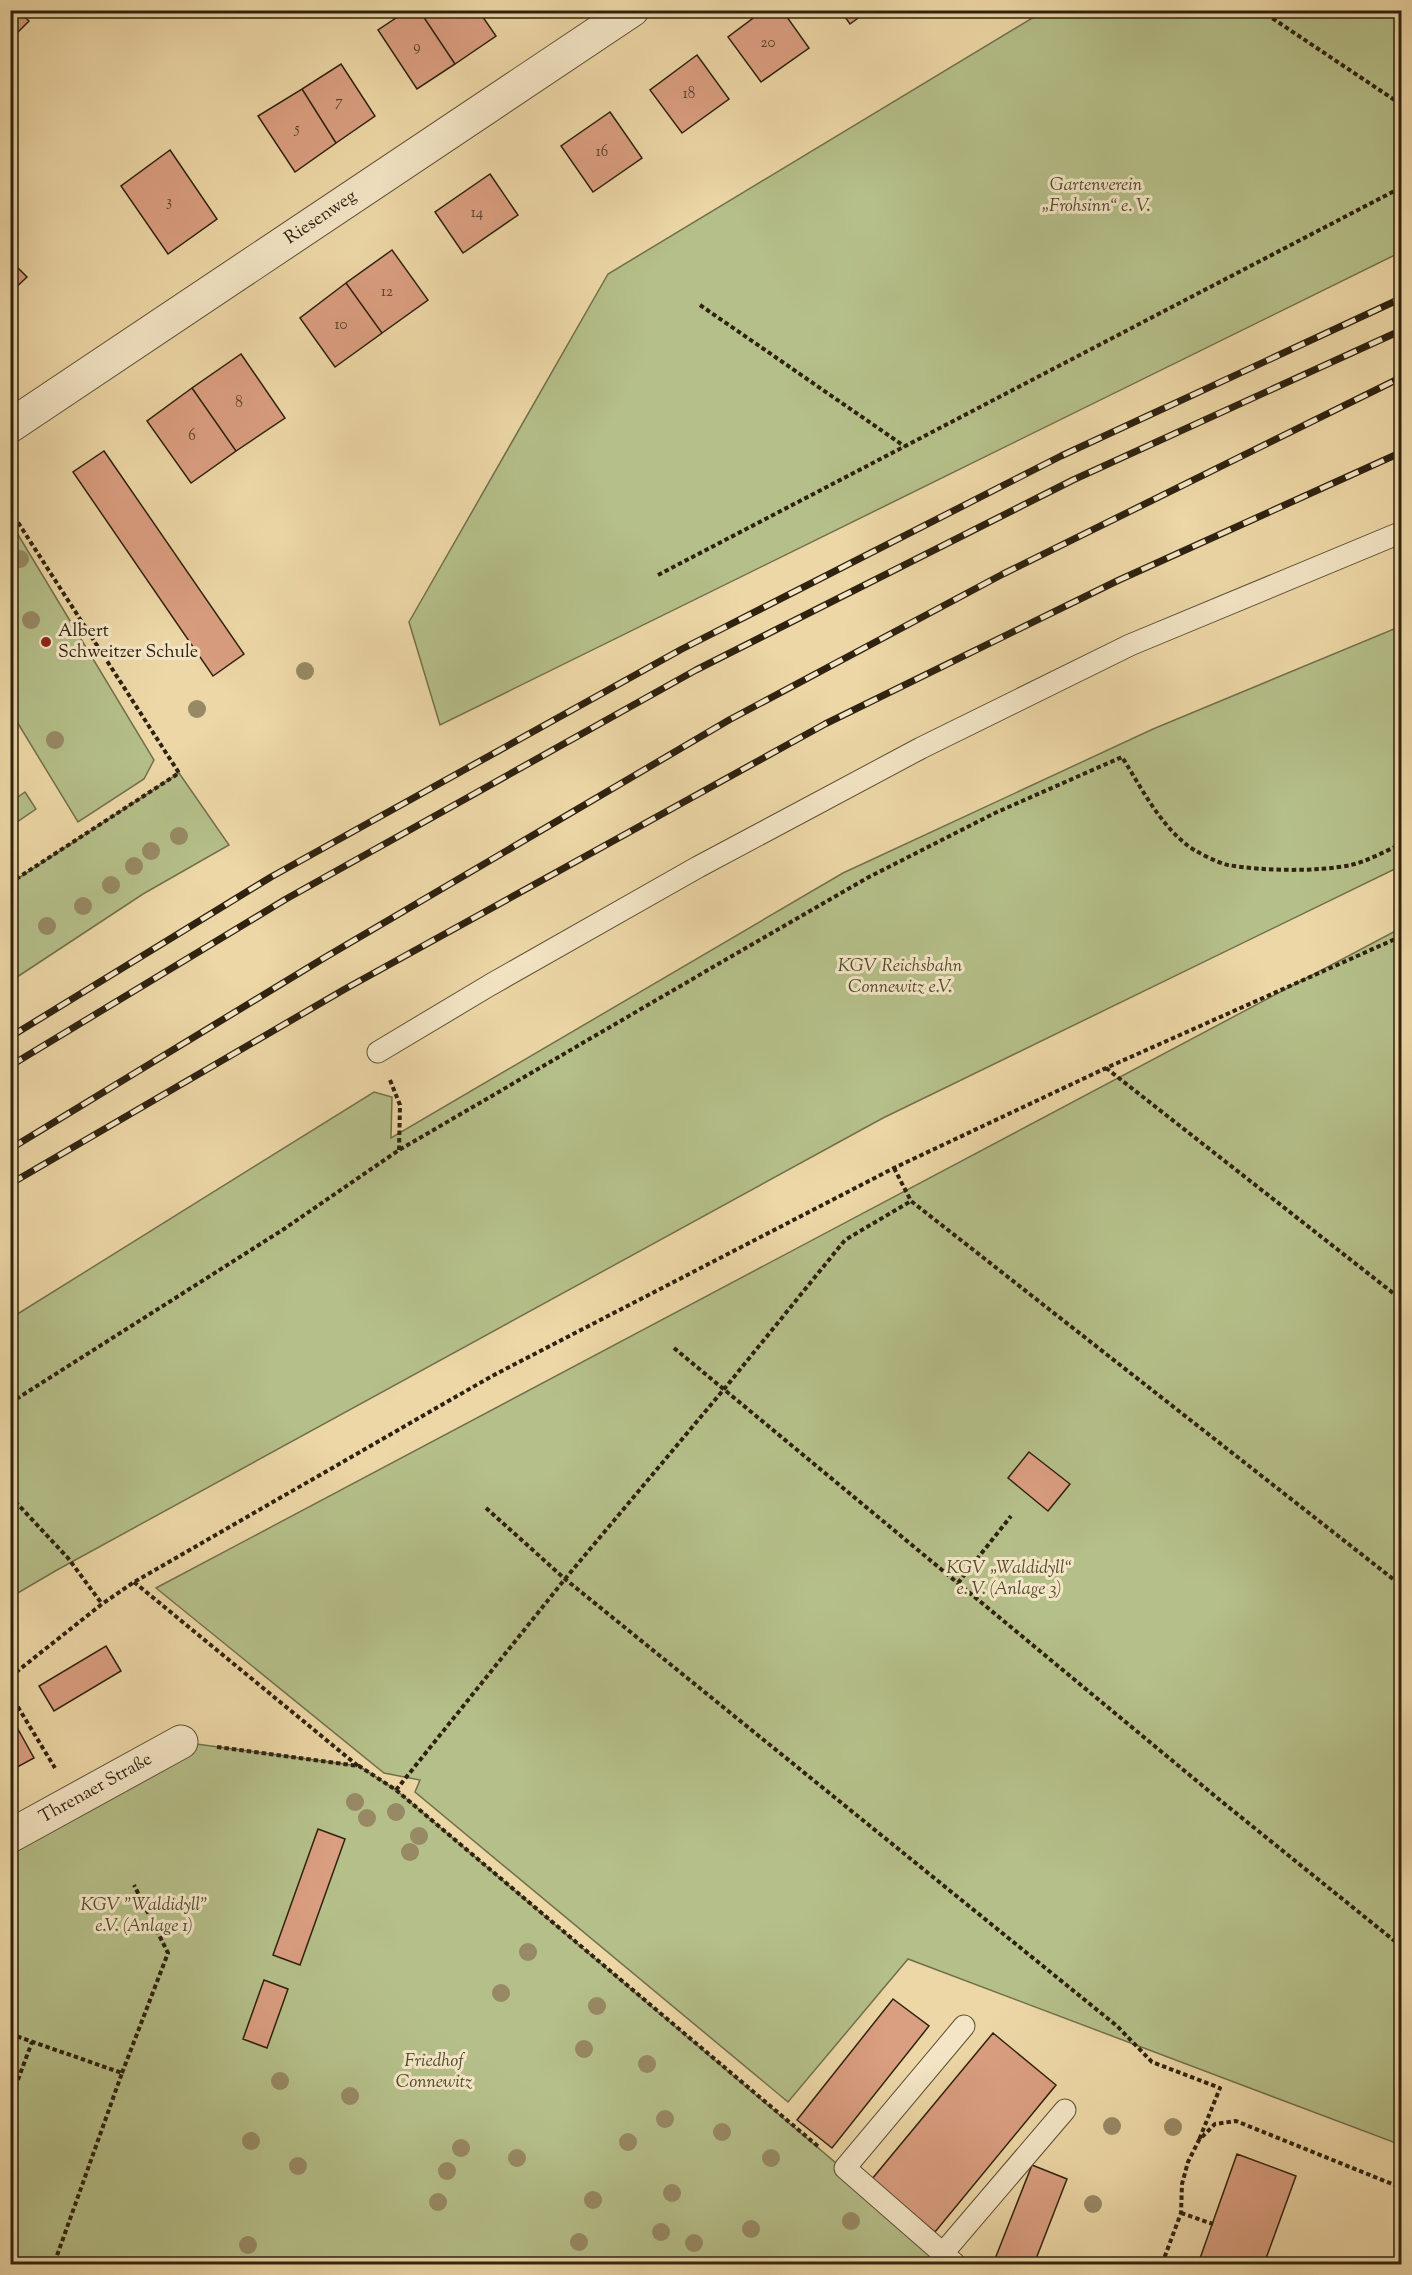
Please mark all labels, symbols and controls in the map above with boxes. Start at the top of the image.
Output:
house number: 20 [761,33,776,54]
house number: 9 [413,37,421,58]
house number: 18 [683,84,695,105]
house number: 7 [335,92,343,113]
house number: 5 [293,119,300,140]
house number: 16 [596,142,608,163]
park label: Gartenverein „Frohsinn“ e. V. [1042,173,1150,220]
street label: Riesenweg [280,184,362,252]
house number: 3 [166,192,172,213]
house number: 14 [471,203,484,224]
house number: 12 [381,282,393,303]
house number: 10 [335,315,348,336]
house number: 8 [235,393,243,414]
house number: 6 [188,426,196,447]
place label: Albert Schweitzer Schule [58,619,198,666]
marker: Albert Schweitzer Schule [39,635,53,649]
park label: KGV Reichsbahn Connewitz e.V. [838,954,963,1001]
park label: KGV „Waldidyll“ e. V. (Anlage 3) [946,1556,1072,1603]
street label: Threnaer Straße [35,1747,157,1831]
park label: KGV "Waldidyll" e.V. (Anlage 1) [80,1893,208,1940]
park label: Friedhof Connewitz [396,2049,473,2096]

